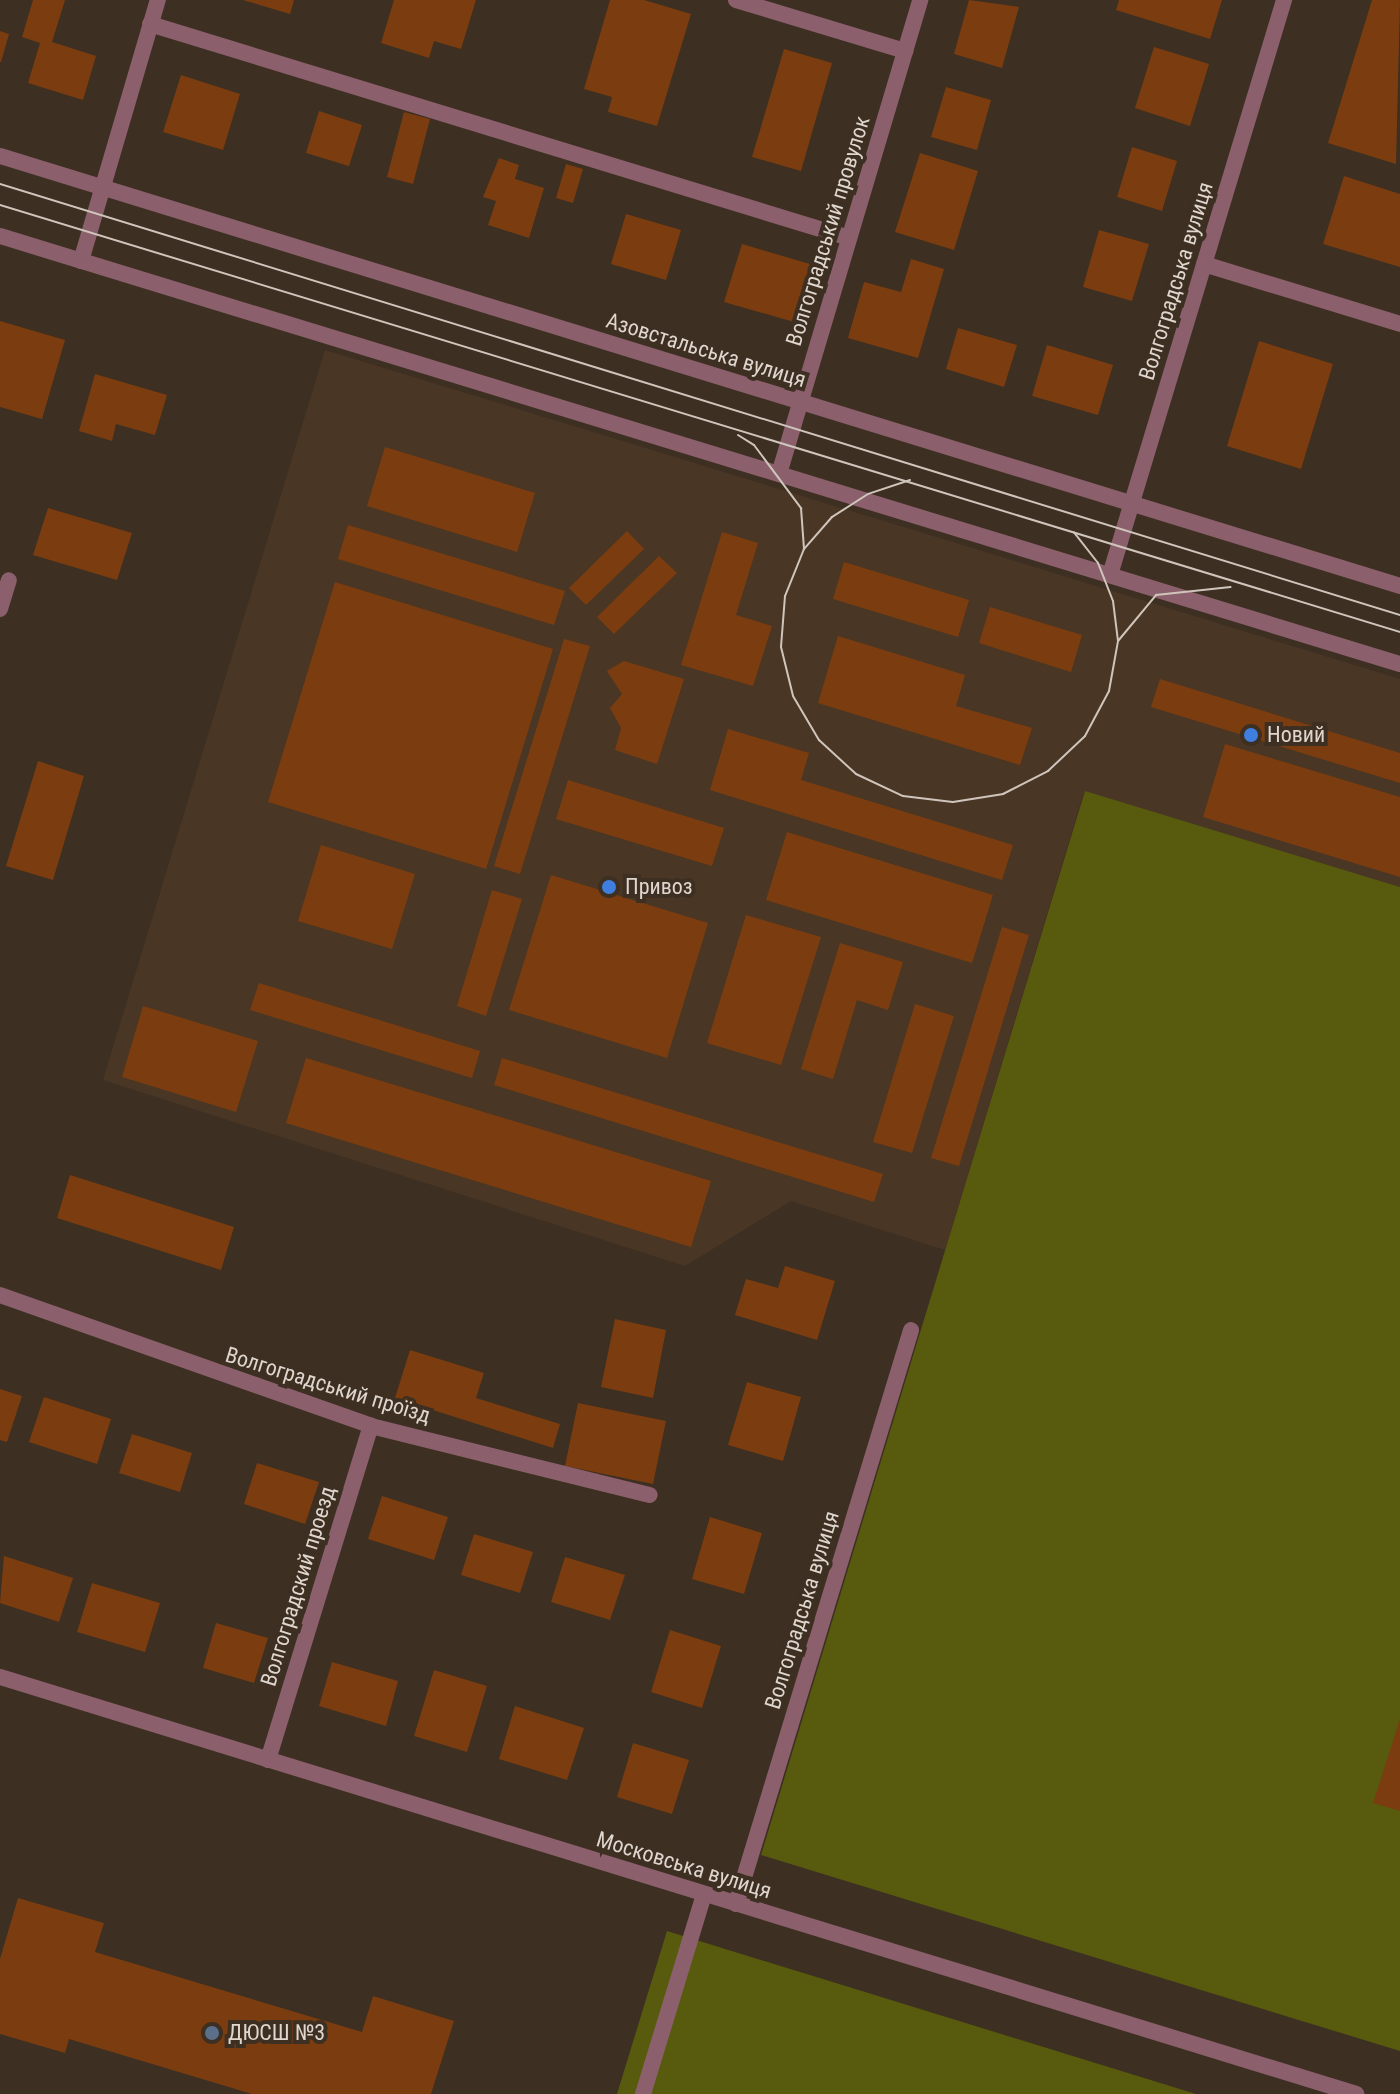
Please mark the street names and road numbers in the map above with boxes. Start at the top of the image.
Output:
street label: Волгоградський провулок [780,113,876,349]
street label: Волгоградська вулиця [1133,179,1219,383]
street label: Азовстальська вулиця [603,307,809,393]
street label: Волгоградський проїзд [222,1341,434,1429]
street label: Волгоградский проезд [255,1483,341,1689]
street label: Волгоградська вулиця [759,1508,845,1712]
street label: Московська вулиця [593,1826,775,1904]

